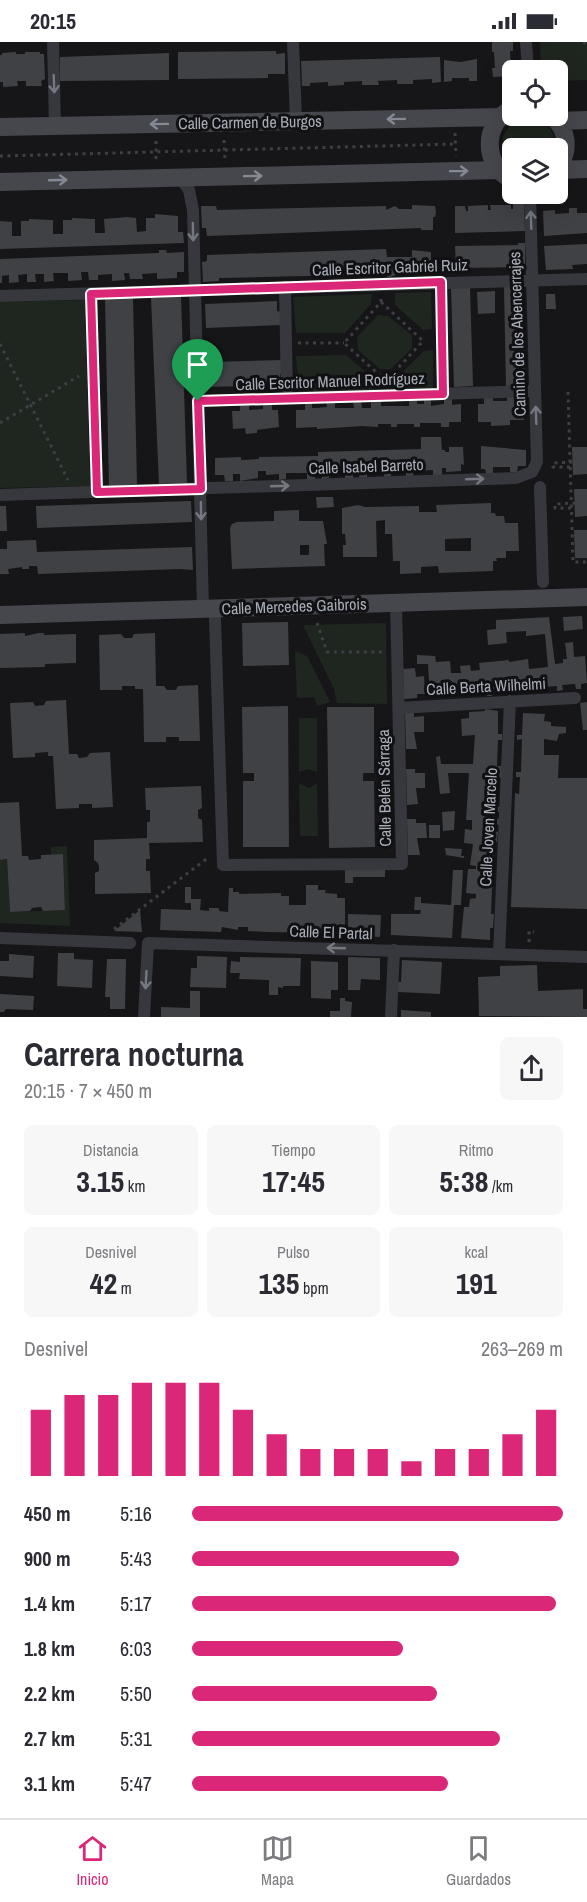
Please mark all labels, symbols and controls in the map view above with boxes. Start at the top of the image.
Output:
text: 20:15 [30,6,76,36]
map controls [502,60,568,204]
button: locate [502,60,568,126]
one-way arrow [48,74,60,94]
street label: Calle Carmen de Burgos [178,110,322,134]
one-way arrow [386,114,406,125]
one-way arrow [149,118,169,130]
button: layers [502,138,568,204]
one-way arrow [448,166,468,177]
one-way arrow [243,170,263,181]
one-way arrow [48,175,68,186]
one-way arrow [525,211,536,231]
one-way arrow [187,222,199,242]
street label: Camino de los Abencerrajes [503,251,531,417]
street label: Calle Escritor Gabriel Ruiz [312,253,469,281]
pin [172,339,223,401]
icon: arrive [181,348,214,381]
street label: Calle Escritor Manuel Rodríguez [235,367,426,395]
one-way arrow [530,406,542,426]
street label: Calle Isabel Barreto [308,453,424,479]
one-way arrow [465,474,485,485]
one-way arrow [270,480,290,492]
one-way arrow [195,501,207,521]
street label: Calle Mercedes Gaibrois [221,592,367,620]
street label: Calle Berta Wilhelmi [426,672,546,700]
street label: Calle Belén Sárraga [372,728,396,847]
street label: Calle Joven Marcelo [474,767,502,887]
street label: Calle El Partal [289,920,373,944]
one-way arrow [326,943,346,954]
one-way arrow [141,970,152,990]
text: Carrera nocturna [24,1032,244,1076]
button: share [500,1037,563,1100]
text: 20:15 · 7 × 450 m [24,1077,152,1104]
text: Distancia [83,1139,139,1161]
text: Tiempo [271,1139,316,1161]
text: Ritmo [459,1139,494,1161]
text: 3.15 [76,1161,124,1201]
text: 17:45 [262,1161,325,1201]
text: 5:38 [439,1161,488,1201]
text: km [124,1175,145,1197]
text: /km [488,1175,513,1197]
text: Desnivel [85,1241,136,1263]
text: Pulso [277,1241,310,1263]
text: kcal [465,1241,488,1263]
text: 42 [90,1263,117,1303]
text: 135 [258,1263,299,1303]
text: 191 [456,1263,497,1303]
text: m [117,1277,132,1299]
text: bpm [299,1277,329,1299]
text: Desnivel [24,1335,88,1362]
text: 263–269 m [481,1335,563,1362]
text: 450 m [24,1500,71,1527]
text: 5:16 [120,1500,152,1527]
text: 900 m [24,1545,71,1572]
text: 5:43 [120,1545,152,1572]
text: 1.4 km [24,1590,75,1617]
text: 5:17 [120,1590,152,1617]
text: 1.8 km [24,1635,75,1662]
text: 6:03 [120,1635,152,1662]
text: 2.2 km [24,1680,75,1707]
text: 5:50 [120,1680,152,1707]
text: 2.7 km [24,1725,75,1752]
text: 5:31 [120,1725,152,1752]
text: 3.1 km [24,1770,75,1797]
text: 5:47 [120,1770,152,1797]
tab: Inicio [76,1832,109,1890]
tab: Mapa [261,1832,294,1890]
tab: Guardados [446,1832,511,1890]

